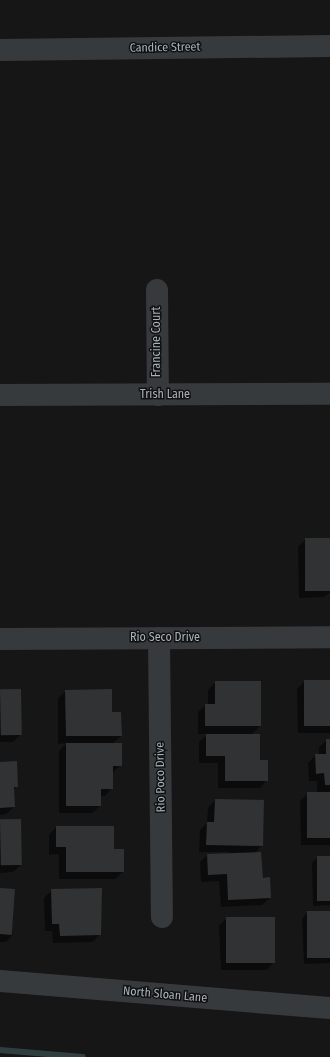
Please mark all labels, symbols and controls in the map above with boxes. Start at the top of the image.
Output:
street label: Candice Street [129,40,201,56]
street label: Francine Court [150,307,164,377]
street label: Trish Lane [140,388,190,402]
street label: Rio Seco Drive [130,631,200,645]
street label: Rio Poco Drive [153,742,169,812]
street label: North Sloan Lane [122,984,208,1006]

